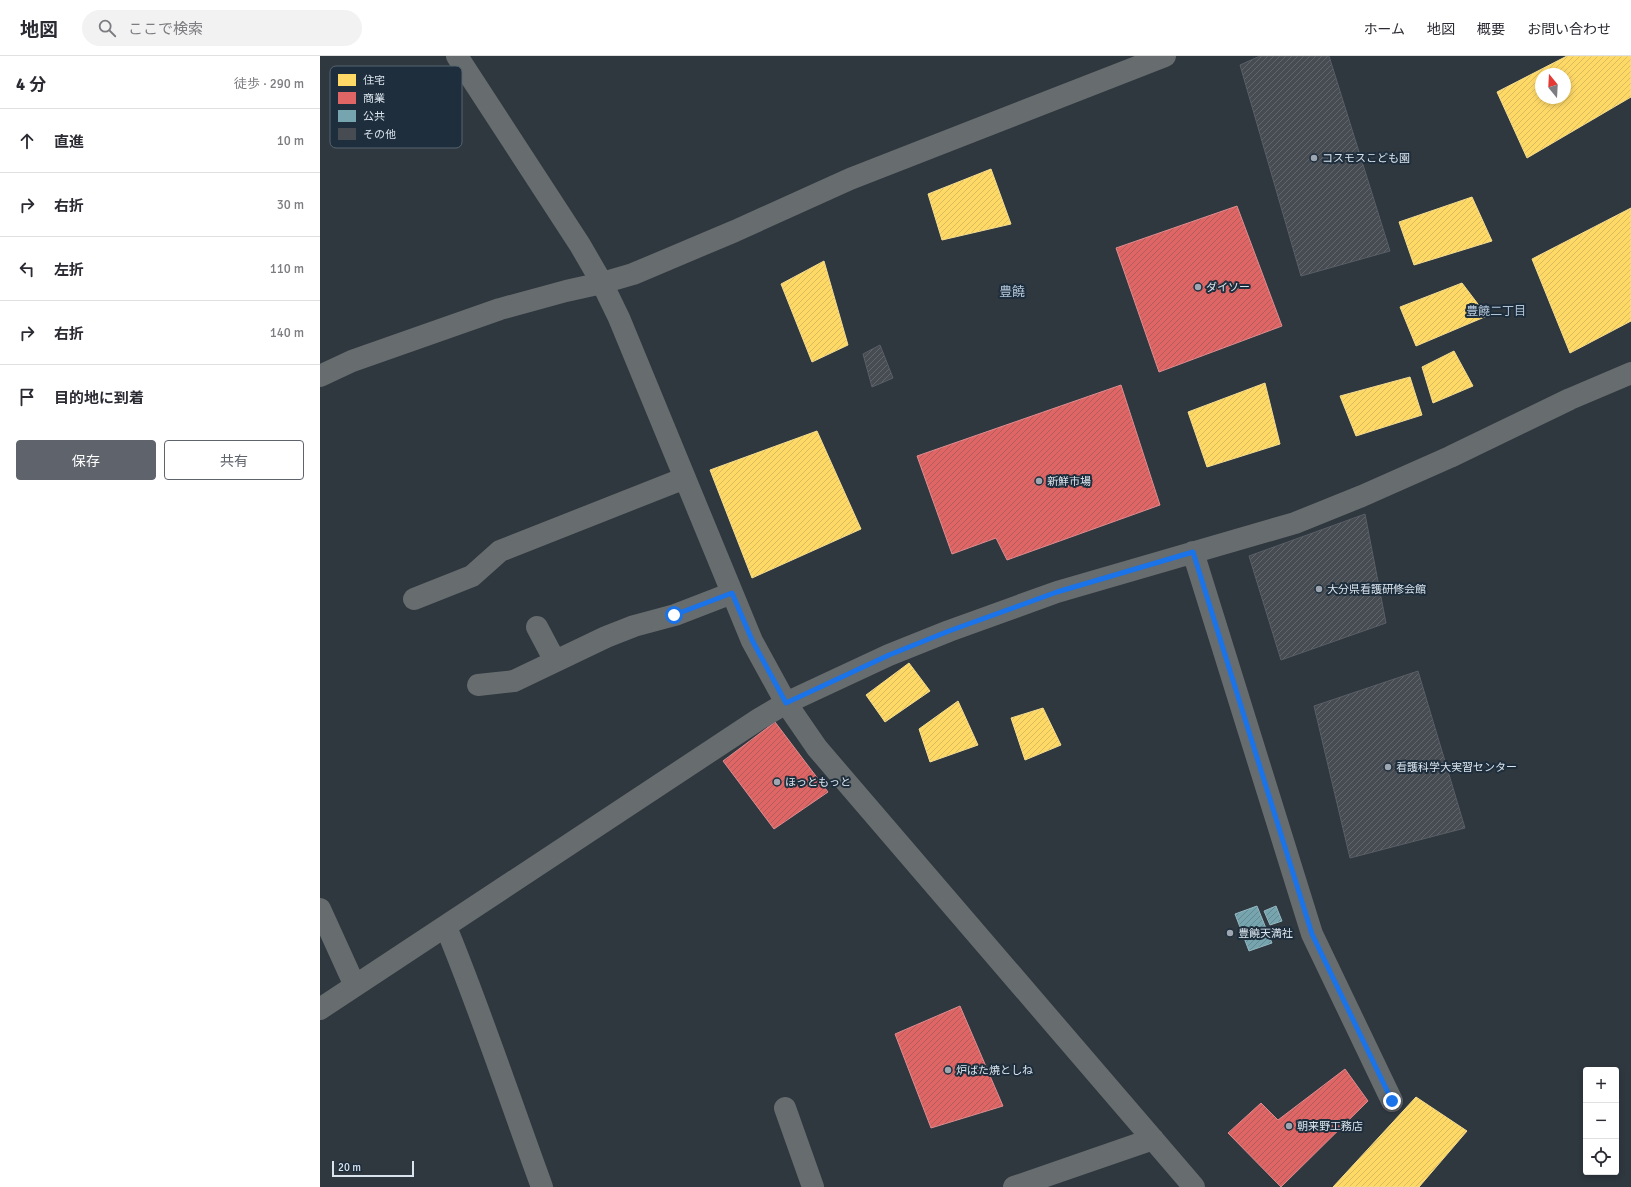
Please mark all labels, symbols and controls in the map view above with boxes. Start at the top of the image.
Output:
search box [82,10,362,46]
icon: search [96,17,118,39]
text: 地図 [20,18,58,42]
text: ここで検索 [128,20,203,38]
text: ホーム [1363,21,1405,38]
text: 地図 [1427,21,1455,38]
text: 概要 [1477,21,1505,38]
text: お問い合わせ [1527,21,1611,38]
legend [330,66,462,148]
north arrow [1535,68,1571,104]
text: 4 分 [16,74,46,95]
text: 住宅 [363,74,385,87]
text: 徒歩 · 290 m [234,76,304,92]
text: 商業 [363,92,385,105]
text: 公共 [363,110,385,123]
text: その他 [363,128,396,141]
icon: ahead [16,130,38,152]
text: 直進 [54,133,84,151]
text: 10 m [277,133,304,149]
place label: コスモスこども園 [1322,152,1410,165]
marker: コスモスこども園 [1309,153,1319,163]
icon: right [16,194,38,216]
text: 右折 [54,197,84,215]
text: 30 m [277,197,304,213]
icon: left [16,258,38,280]
text: 左折 [54,261,84,279]
text: 110 m [270,261,304,277]
place label: ダイソー [1206,281,1250,294]
marker: ダイソー [1193,282,1203,292]
district label: 豊饒 [999,284,1025,300]
district label: 豊饒二丁目 [1466,304,1526,319]
icon: right [16,322,38,344]
text: 右折 [54,325,84,343]
text: 140 m [270,325,304,341]
icon: arrive [16,386,38,408]
text: 目的地に到着 [54,389,144,407]
button: 保存 [16,440,156,480]
button: 共有 [164,440,304,480]
place label: 新鮮市場 [1047,475,1091,488]
marker: 新鮮市場 [1034,476,1044,486]
place label: 大分県看護研修会館 [1327,583,1426,596]
marker: 大分県看護研修会館 [1314,584,1324,594]
route start [665,606,683,624]
place label: 看護科学大実習センター [1396,761,1517,774]
marker: 看護科学大実習センター [1383,762,1393,772]
place label: ほっともっと [785,776,851,789]
marker: ほっともっと [772,777,782,787]
place label: 豊饒天満社 [1238,927,1293,940]
marker: 豊饒天満社 [1225,928,1235,938]
place label: 炉ばた焼としね [956,1064,1033,1077]
marker: 炉ばた焼としね [943,1065,953,1075]
map controls [1583,1067,1619,1175]
button: + [1583,1067,1619,1103]
route end [1383,1092,1401,1110]
button: − [1583,1103,1619,1139]
place label: 朝来野工務店 [1297,1120,1363,1133]
marker: 朝来野工務店 [1284,1121,1294,1131]
button: locate [1583,1139,1619,1175]
scale bar [332,1159,414,1178]
text: 20 m [338,1161,361,1174]

